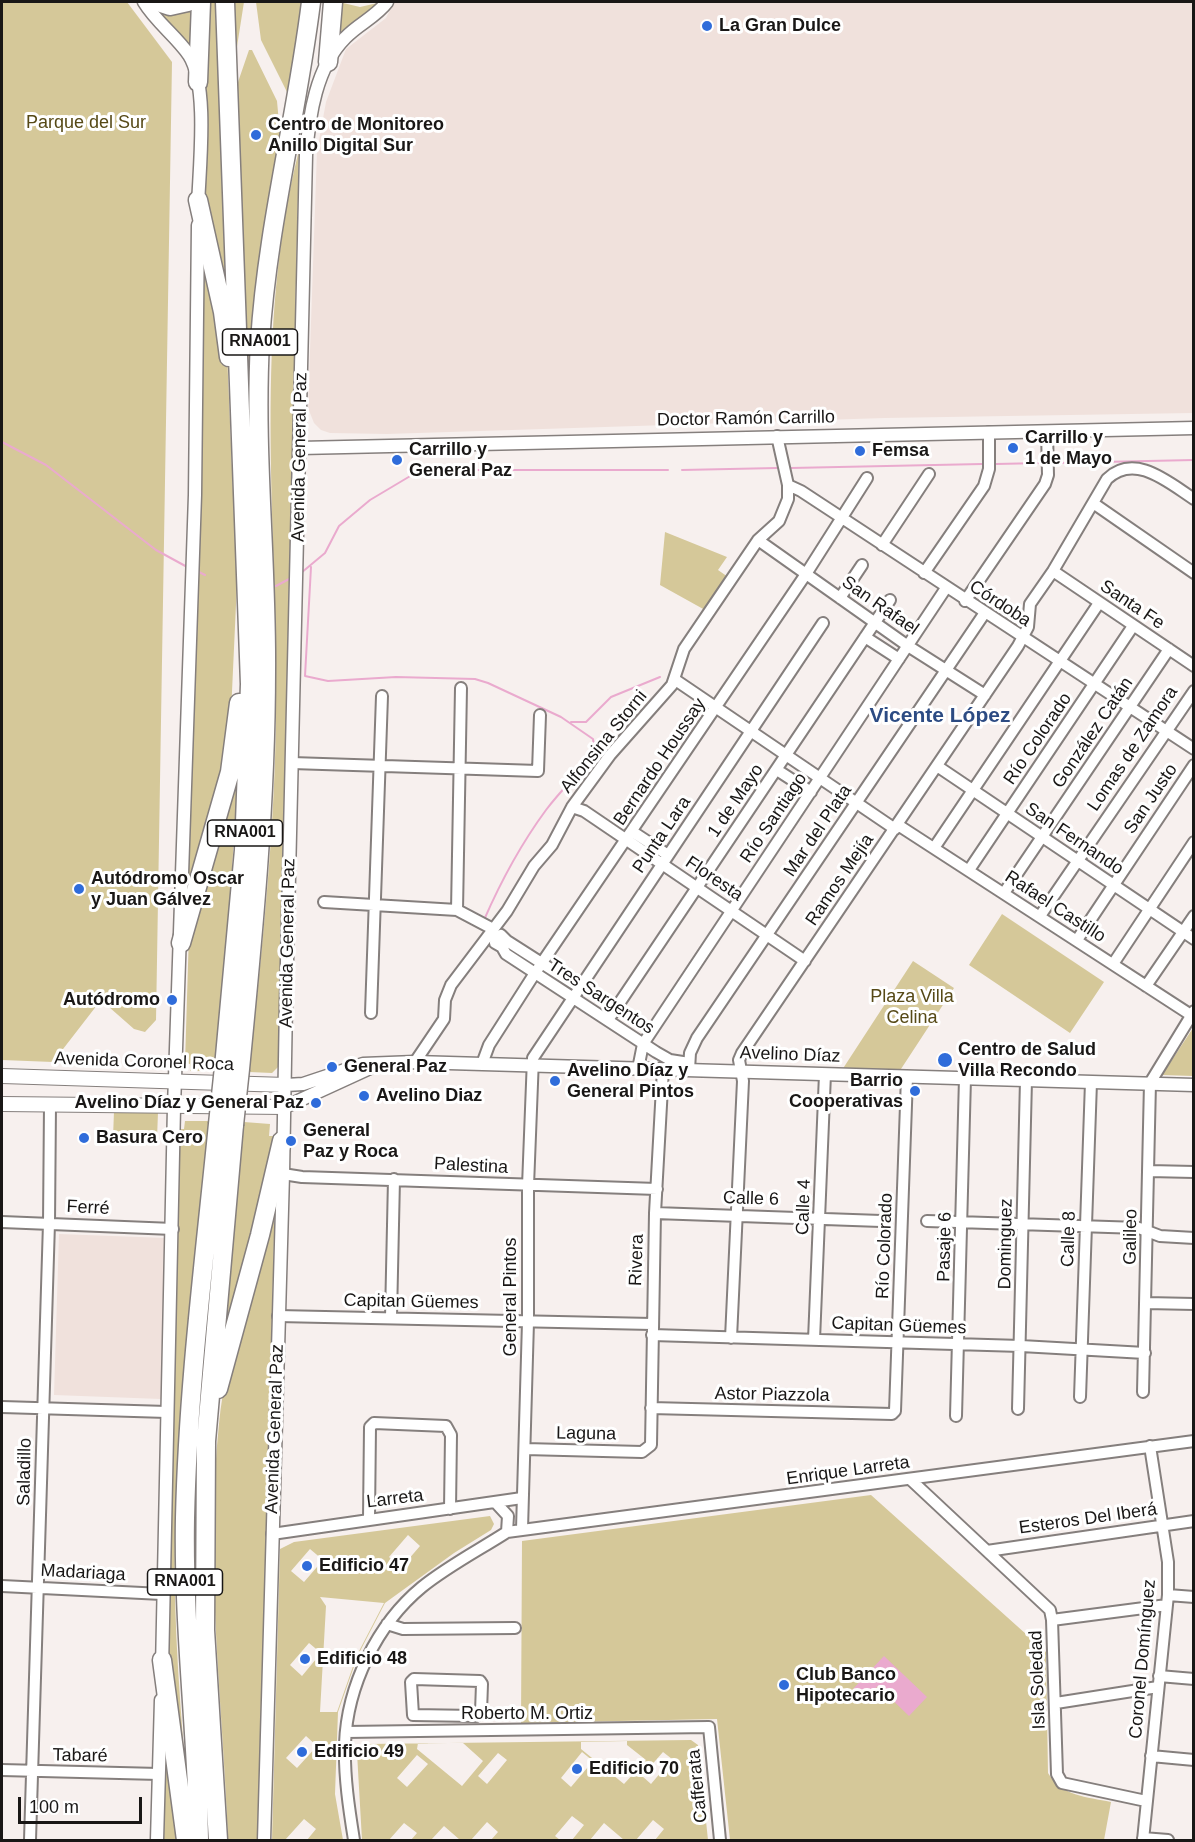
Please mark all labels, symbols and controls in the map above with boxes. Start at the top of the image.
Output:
place label: La Gran Dulce [719,15,841,37]
marker: La Gran Dulce [700,19,714,33]
park label: Parque del Sur [26,112,146,134]
place label: Centro de Monitoreo Anillo Digital Sur [268,114,444,156]
marker: Centro de Monitoreo Anillo Digital Sur [249,128,263,142]
road number: RNA001 [222,329,298,355]
street label: Avenida General Paz [288,372,312,542]
street label: Doctor Ramón Carrillo [657,407,835,431]
place label: Carrillo y 1 de Mayo [1025,427,1112,470]
place label: Carrillo y General Paz [409,439,512,482]
place label: Femsa [872,440,929,462]
marker: Carrillo y 1 de Mayo [1006,441,1020,455]
marker: Femsa [853,444,867,458]
marker: Carrillo y General Paz [390,453,404,467]
street label: San Rafael [837,572,923,640]
street label: Córdoba [965,576,1035,632]
street label: Santa Fe [1096,576,1168,634]
street label: González Catán [1048,673,1138,793]
street label: Lomas de Zamora [1083,682,1183,816]
street label: Alfonsina Storni [556,686,652,798]
street label: Río Colorado [999,689,1077,789]
street label: Bernardo Houssay [609,694,711,830]
district label: Vicente López [870,703,1010,729]
street label: 1 de Mayo [704,760,768,842]
street label: San Justo [1120,760,1182,838]
street label: Río Santiago [736,769,812,867]
street label: Mar del Plata [779,781,857,881]
street label: Punta Lara [628,792,696,878]
street label: San Fernando [1021,798,1127,880]
road number: RNA001 [208,820,282,846]
street label: Ramos Mejía [801,830,879,930]
street label: Floresta [681,852,747,906]
street label: Avenida General Paz [276,858,300,1028]
street label: Rafael Castillo [1000,866,1110,948]
place label: Autódromo Oscar y Juan Gálvez [91,868,244,910]
marker: Autódromo Oscar y Juan Gálvez [72,882,86,896]
street label: Tres Sargentos [544,955,658,1039]
park label: Plaza Villa Celina [870,986,954,1028]
place label: Autódromo [63,989,160,1011]
marker: Autódromo [165,993,179,1007]
place label: Centro de Salud Villa Recondo [958,1039,1096,1082]
street label: Avelino Díaz [739,1042,841,1068]
street label: Avenida Coronel Roca [54,1048,234,1076]
marker: Centro de Salud Villa Recondo [936,1051,954,1069]
place label: General Paz [344,1056,447,1078]
marker: General Paz [325,1060,339,1074]
place label: Avelino Díaz y General Pintos [567,1060,694,1102]
place label: Barrio Cooperativas [789,1070,903,1112]
marker: Avelino Díaz y General Pintos [548,1074,562,1088]
marker: Barrio Cooperativas [908,1084,922,1098]
place label: Avelino Diaz [376,1085,482,1107]
marker: Avelino Diaz [357,1089,371,1103]
place label: Avelino Díaz y General Paz [75,1092,304,1114]
marker: Avelino Díaz y General Paz [309,1096,323,1110]
place label: General Paz y Roca [303,1120,398,1162]
place label: Basura Cero [96,1127,203,1149]
marker: Basura Cero [77,1131,91,1145]
marker: General Paz y Roca [284,1134,298,1148]
street label: Palestina [433,1153,509,1179]
street label: Calle 4 [792,1179,816,1235]
street label: Calle 6 [723,1187,779,1211]
street label: Río Colorado [872,1193,898,1299]
street label: Ferré [66,1196,110,1220]
street label: Dominguez [994,1198,1018,1290]
street label: Galileo [1120,1209,1142,1265]
street label: Calle 8 [1057,1211,1081,1267]
street label: Pasaje 6 [934,1212,956,1282]
street label: Rivera [625,1234,649,1286]
street label: General Pintos [500,1237,522,1357]
street label: Capitan Güemes [343,1290,479,1314]
street label: Capitan Güemes [831,1313,967,1339]
street label: Avenida General Paz [261,1344,289,1514]
street label: Astor Piazzola [714,1383,830,1407]
street label: Laguna [556,1423,616,1445]
street label: Saladillo [14,1438,36,1506]
street label: Enrique Larreta [785,1452,911,1490]
street label: Larreta [365,1485,425,1513]
street label: Esteros Del Iberá [1018,1499,1158,1539]
place label: Edificio 47 [319,1555,409,1577]
marker: Edificio 47 [300,1559,314,1573]
street label: Madariaga [40,1560,126,1586]
road number: RNA001 [148,1569,222,1595]
street label: Coronel Domínguez [1125,1578,1161,1740]
street label: Isla Soledad [1025,1630,1051,1730]
place label: Edificio 48 [317,1648,407,1670]
marker: Edificio 48 [298,1652,312,1666]
place label: Club Banco Hipotecario [796,1664,896,1706]
marker: Club Banco Hipotecario [777,1678,791,1692]
street label: Roberto M. Ortiz [461,1703,593,1725]
place label: Edificio 49 [314,1741,404,1763]
street label: Tabaré [52,1745,108,1767]
marker: Edificio 49 [295,1745,309,1759]
street label: Cafferata [683,1748,713,1824]
place label: Edificio 70 [589,1758,679,1780]
marker: Edificio 70 [570,1762,584,1776]
scale bar [21,1785,146,1823]
text: 100 m [29,1797,79,1817]

